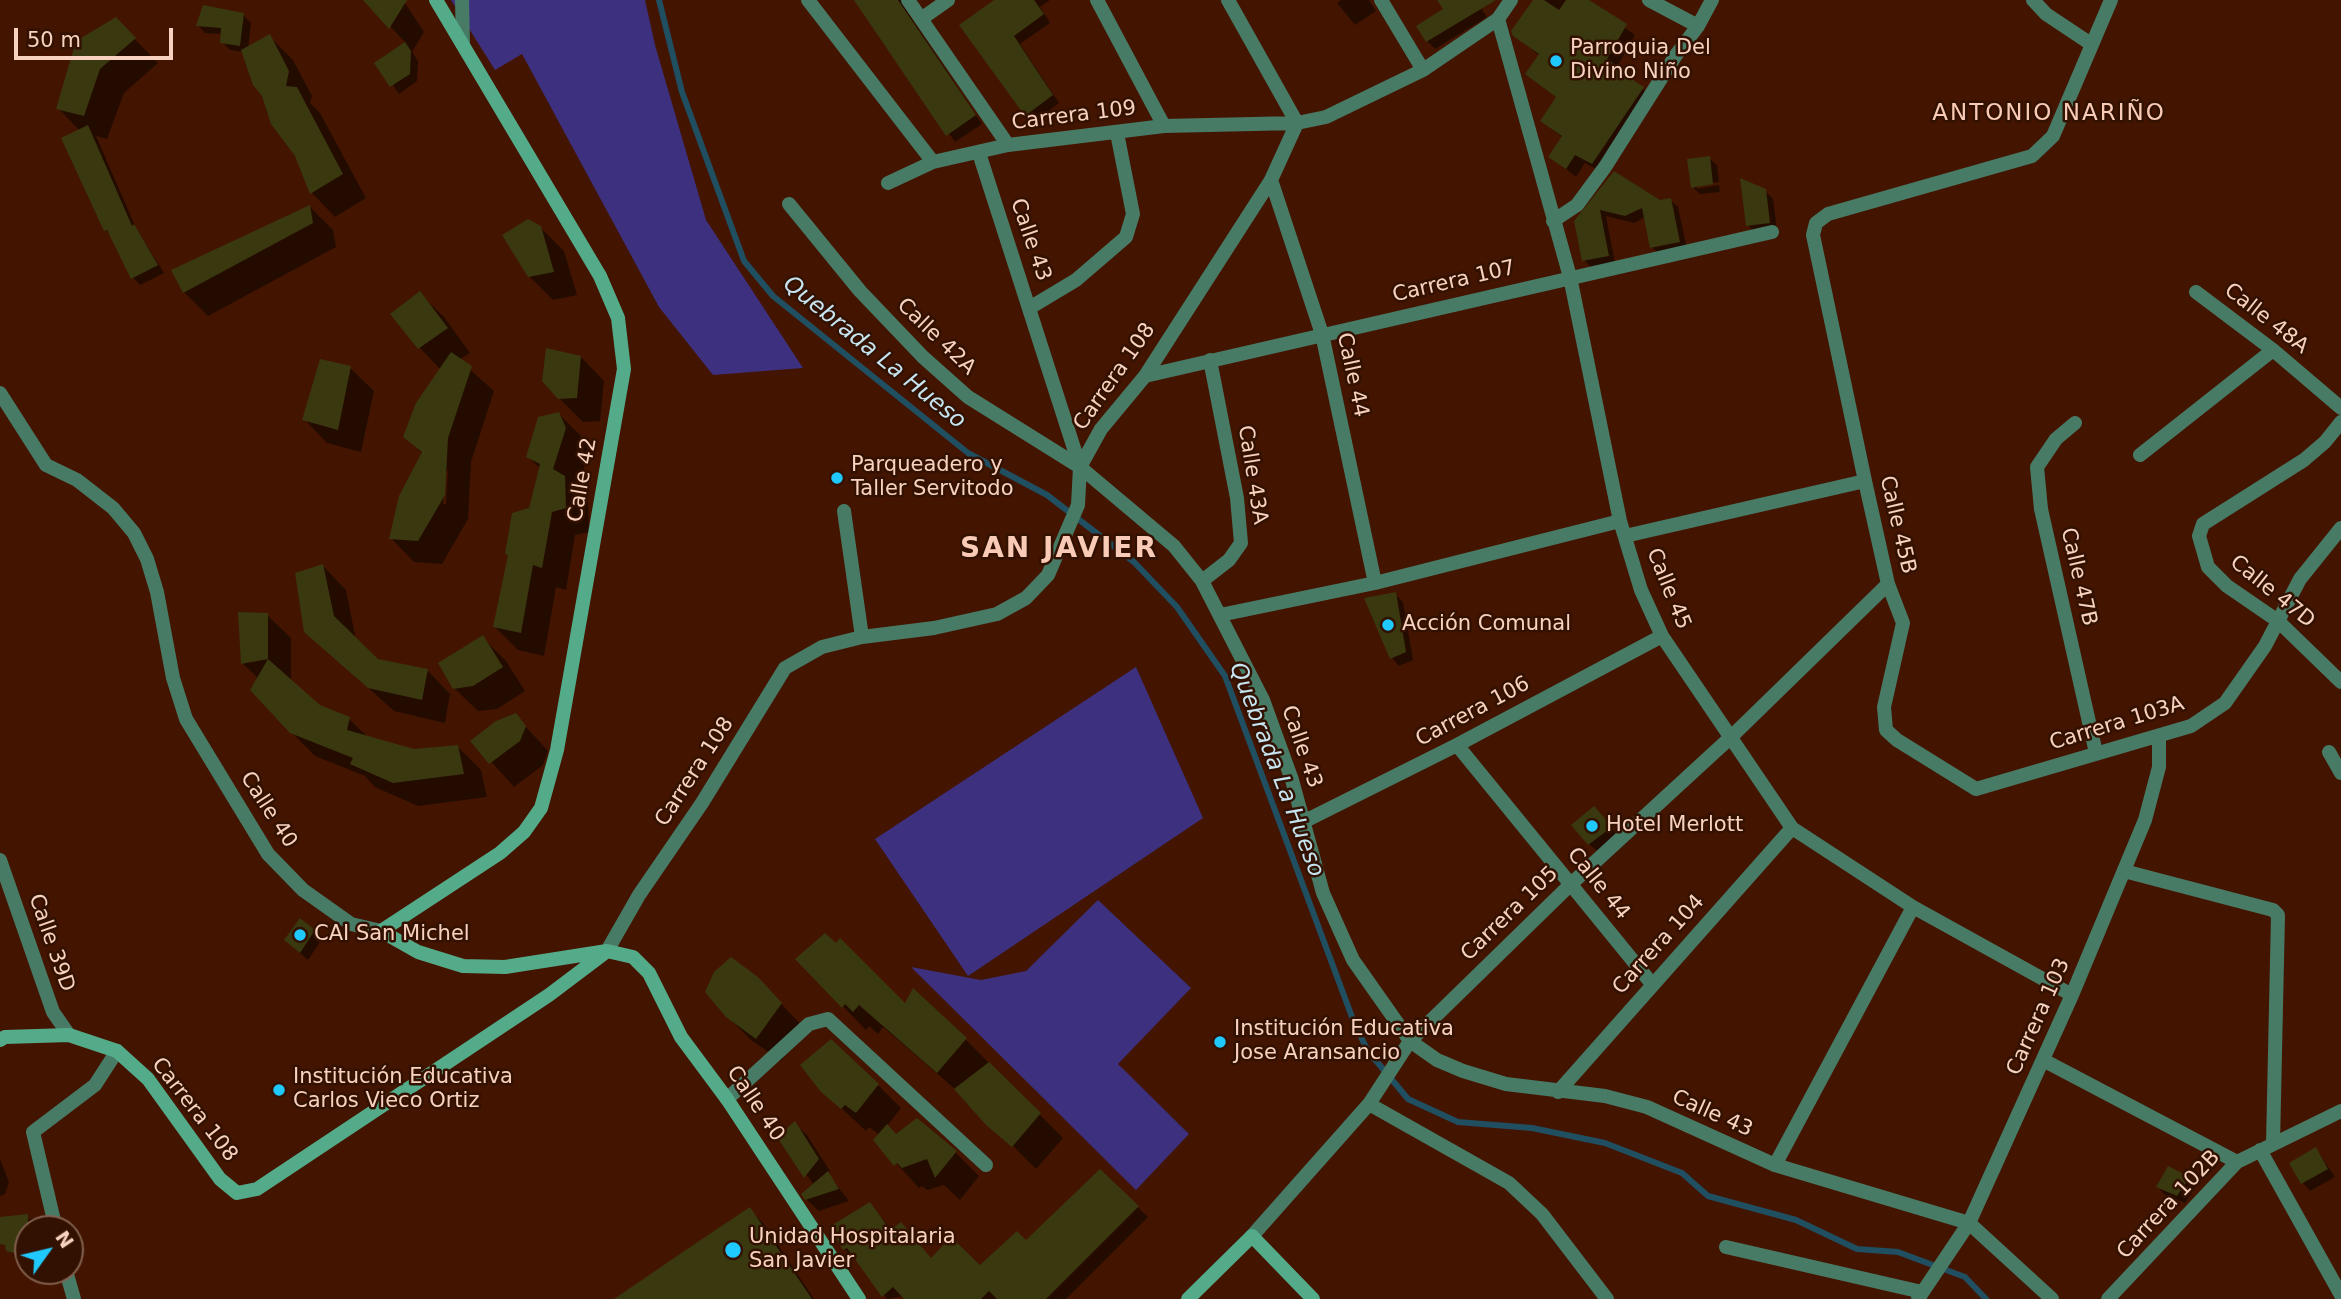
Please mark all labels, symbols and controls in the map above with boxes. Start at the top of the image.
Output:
scale bar [18,14,177,58]
text: 50 m [27,28,81,52]
place label: Parroquia Del Divino Niño [1570,36,1711,86]
marker: Parroquia Del Divino Niño [1548,53,1564,69]
street label: Carrera 109 [1010,96,1138,136]
district label: ANTONIO NARIÑO [1934,100,2164,128]
street label: Calle 43 [1004,195,1056,285]
street label: Carrera 107 [1390,256,1518,308]
water label: Quebrada La Hueso [777,271,971,435]
street label: Calle 48A [2219,278,2313,360]
street label: Calle 42A [891,293,981,381]
street label: Carrera 108 [1069,319,1161,435]
street label: Calle 44 [1331,331,1373,419]
street label: Calle 43A [1232,424,1272,526]
street label: Calle 42 [563,436,603,524]
place label: Parqueadero y Taller Servitodo [851,453,1014,503]
marker: Parqueadero y Taller Servitodo [829,470,845,486]
street label: Calle 45B [1873,473,1921,577]
street label: Calle 47B [2054,525,2102,629]
district label: SAN JAVIER [961,533,1157,567]
street label: Calle 45 [1640,545,1696,633]
street label: Calle 47D [2225,550,2319,634]
place label: Acción Comunal [1402,612,1571,638]
marker: Acción Comunal [1380,617,1396,633]
water label: Quebrada La Hueso [1222,659,1330,881]
street label: Carrera 106 [1412,671,1534,753]
street label: Carrera 103A [2047,692,2187,756]
street label: Calle 43 [1275,702,1327,792]
street label: Carrera 108 [650,713,740,831]
street label: Calle 40 [234,767,302,853]
place label: Hotel Merlott [1606,813,1743,839]
marker: Hotel Merlott [1584,818,1600,834]
street label: Calle 44 [1561,843,1635,925]
street label: Carrera 105 [1456,861,1564,967]
street label: Carrera 104 [1608,890,1710,1000]
street label: Calle 39D [23,891,79,995]
place label: CAI San Michel [314,922,470,948]
marker: CAI San Michel [292,927,308,943]
street label: Carrera 103 [2002,955,2076,1079]
place label: Institución Educativa Jose Aransancio [1234,1017,1454,1067]
marker: Institución Educativa Jose Aransancio [1212,1034,1228,1050]
street label: Carrera 108 [146,1053,242,1167]
street label: Calle 40 [721,1062,789,1146]
place label: Institución Educativa Carlos Vieco Ortiz [293,1065,513,1115]
marker: Institución Educativa Carlos Vieco Ortiz [271,1082,287,1098]
street label: Calle 43 [1668,1085,1756,1143]
street label: Carrera 102B [2112,1145,2226,1265]
north arrow [14,1215,84,1285]
place label: Unidad Hospitalaria San Javier [749,1225,956,1275]
text: N [51,1227,78,1252]
marker: Unidad Hospitalaria San Javier [723,1240,743,1260]

